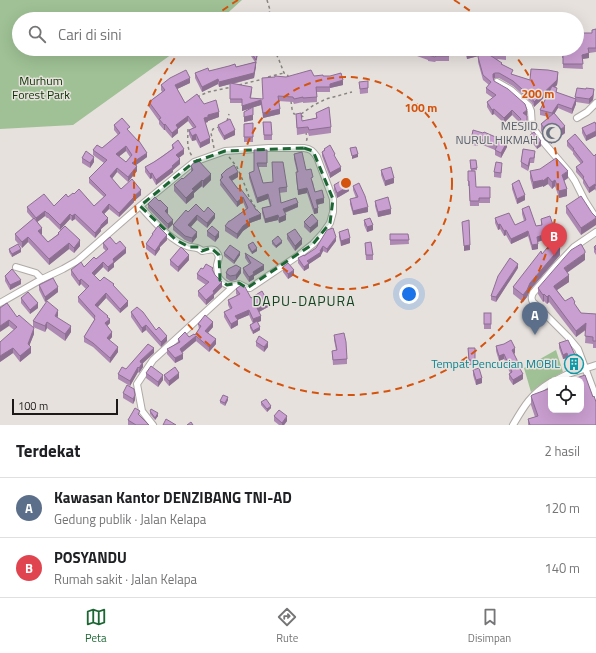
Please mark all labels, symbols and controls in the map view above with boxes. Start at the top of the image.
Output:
search box [12,12,584,56]
icon: search [26,23,48,45]
text: Cari di sini [58,23,122,46]
park label: Murhum Forest Park [12,71,70,104]
text: 200 m [522,84,554,103]
text: 100 m [405,98,437,117]
place label: MESJID NURUL HIKMAH [455,116,538,149]
mosque icon: MESJID NURUL HIKMAH [541,122,563,144]
centre of rings [339,176,353,190]
pin: B [541,223,567,256]
your location [399,284,419,304]
district label: DAPU-DAPURA [253,290,356,311]
pin: A [522,302,548,335]
building icon: Tempat Pencucian MOBIL [563,353,585,375]
place label: Tempat Pencucian MOBIL [431,354,560,373]
map controls [548,377,584,413]
button: locate [548,377,584,413]
scale bar [12,397,118,416]
text: 100 m [18,398,48,414]
text: Terdekat [16,438,80,464]
text: 2 hasil [544,441,580,461]
text: Kawasan Kantor DENZIBANG TNI-AD [54,486,292,509]
text: A [25,498,33,518]
text: 120 m [544,498,580,518]
text: Gedung publik · Jalan Kelapa [54,509,206,529]
text: POSYANDU [54,546,127,569]
text: B [25,558,33,578]
text: 140 m [544,558,580,578]
text: Rumah sakit · Jalan Kelapa [54,569,197,589]
tab: Peta [85,606,107,646]
tab: Rute [276,606,298,646]
tab: Disimpan [468,606,511,646]

